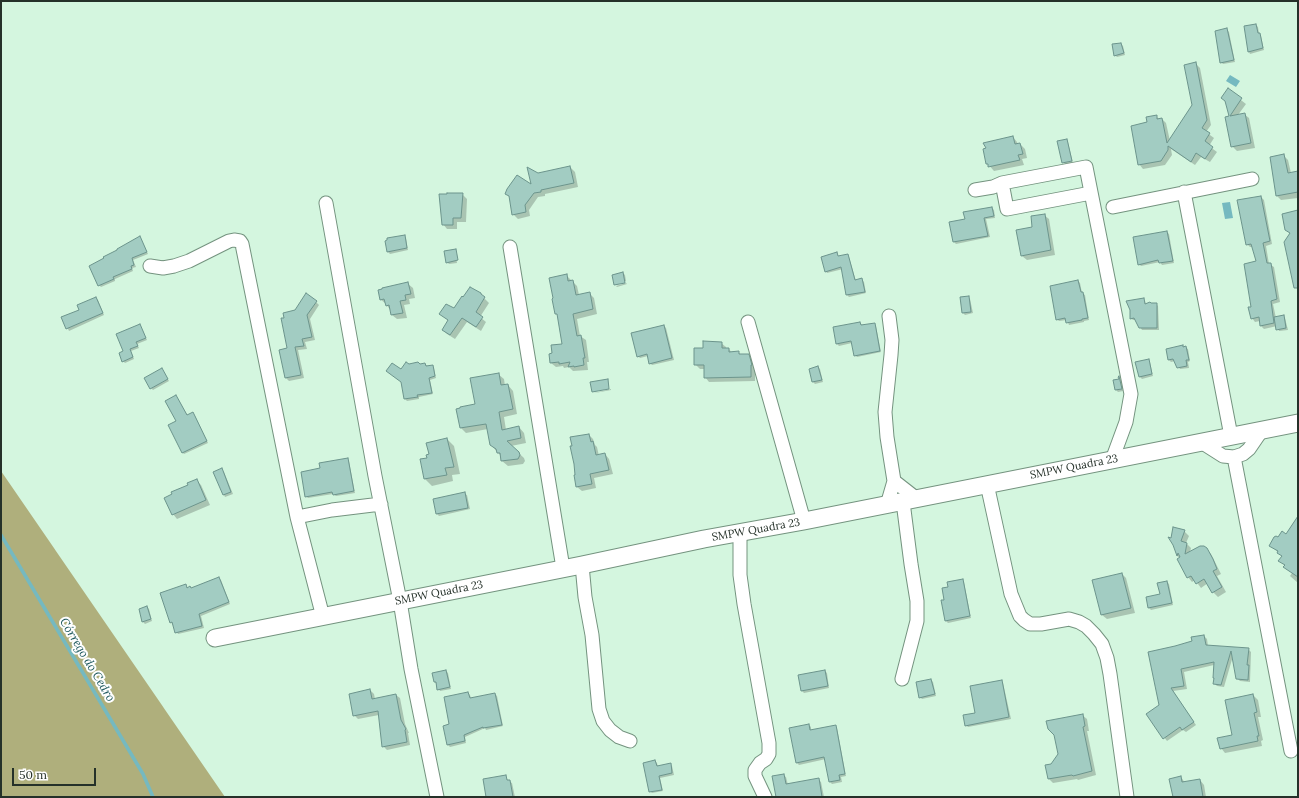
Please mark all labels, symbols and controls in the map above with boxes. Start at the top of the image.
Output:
street label: SMPW Quadra 23 [1029,452,1119,482]
street label: SMPW Quadra 23 [711,516,801,544]
street label: SMPW Quadra 23 [394,578,484,608]
water label: Córrego do Cedro [56,616,118,704]
scale bar [14,760,98,786]
text: 50 m [19,767,47,782]

